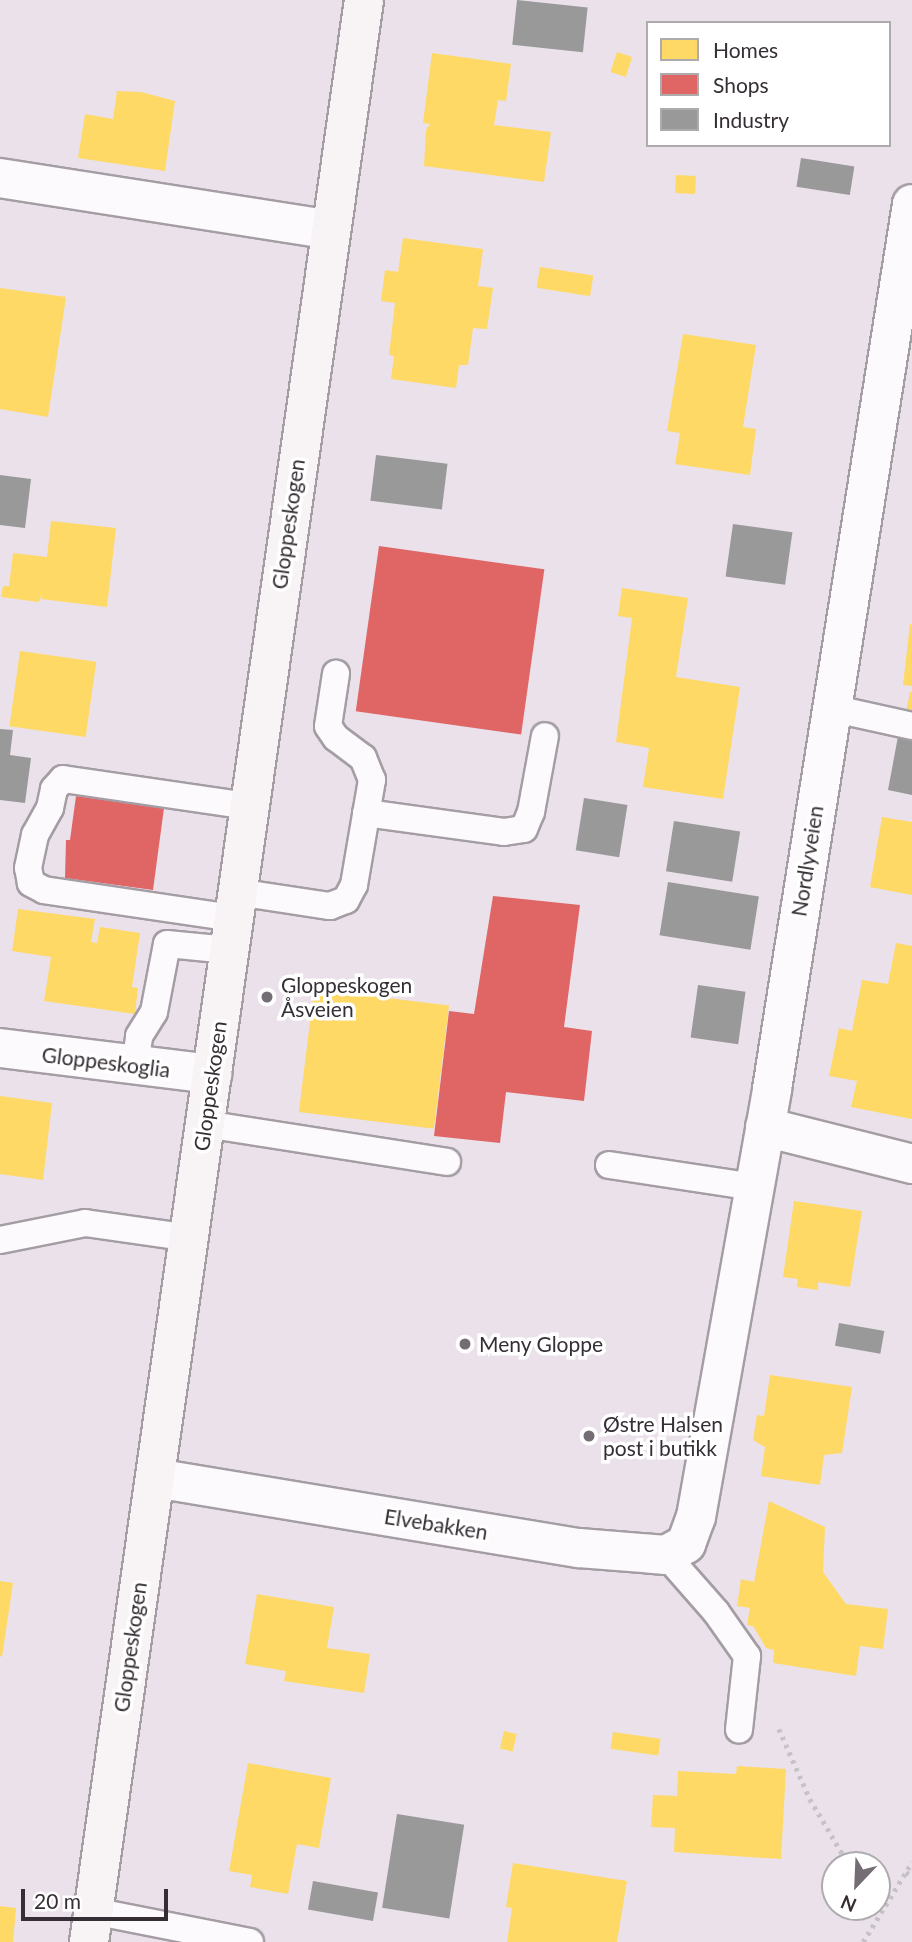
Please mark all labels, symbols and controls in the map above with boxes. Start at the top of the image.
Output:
legend [646,21,891,147]
text: Homes [713,37,778,62]
text: Shops [713,72,769,97]
text: Industry [713,107,789,132]
street label: Gloppeskogen [266,457,310,591]
street label: Nordlyveien [786,804,828,918]
place label: Gloppeskogen Åsveien [281,972,412,1022]
marker: Gloppeskogen Åsveien [259,989,275,1005]
street label: Gloppeskogen [188,1019,232,1153]
street label: Gloppeskoglia [40,1042,172,1082]
place label: Meny Gloppe [479,1331,604,1357]
marker: Meny Gloppe [457,1336,473,1352]
place label: Østre Halsen post i butikk [603,1411,723,1461]
marker: Østre Halsen post i butikk [581,1428,597,1444]
street label: Elvebakken [382,1503,490,1545]
street label: Gloppeskogen [108,1580,152,1714]
north arrow [821,1851,891,1921]
scale bar [24,1876,172,1920]
text: 20 m [34,1888,81,1913]
text: N [837,1891,860,1917]

